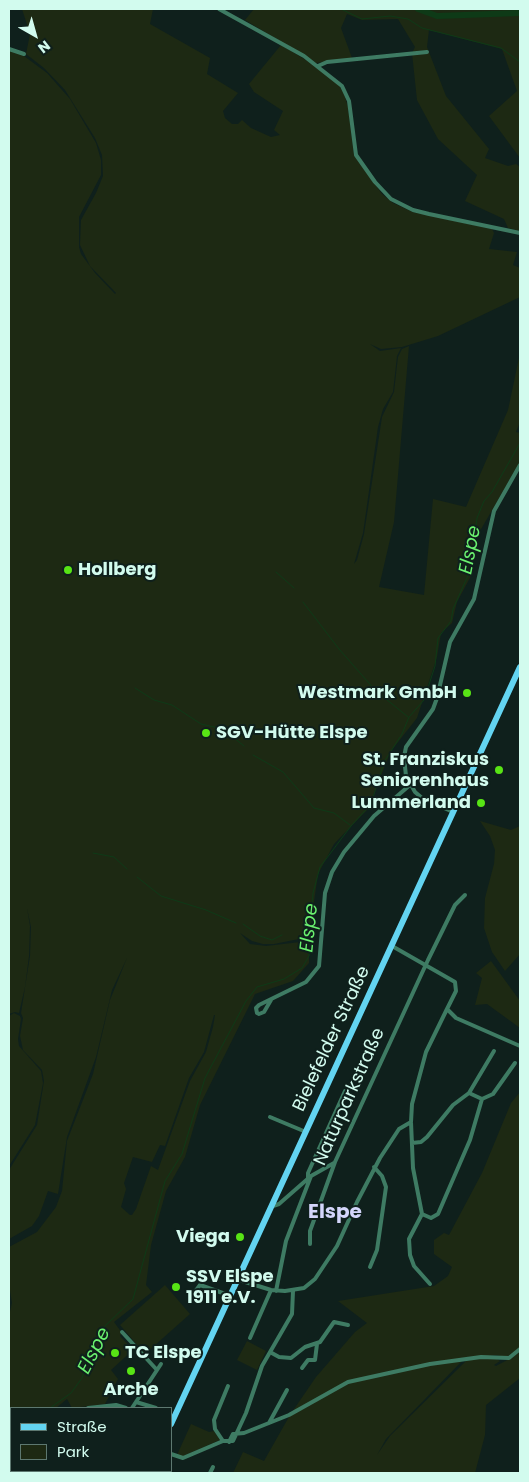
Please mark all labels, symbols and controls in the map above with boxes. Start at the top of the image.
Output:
north arrow [10,10,60,60]
text: N [34,36,55,58]
water label: Elspe [455,524,487,576]
place label: Hollberg [78,559,156,581]
marker: Hollberg [62,564,74,576]
place label: Westmark GmbH [298,682,457,704]
marker: Westmark GmbH [461,687,473,699]
place label: SGV-Hütte Elspe [216,722,368,744]
marker: SGV-Hütte Elspe [200,727,212,739]
place label: St. Franziskus Seniorenhaus [360,749,489,792]
marker: St. Franziskus Seniorenhaus [493,764,505,776]
place label: Lummerland [351,792,471,814]
marker: Lummerland [475,797,487,809]
water label: Elspe [296,902,324,954]
street label: Bielefelder Straße [289,963,375,1115]
street label: Naturparkstraße [310,1025,390,1169]
district label: Elspe [308,1201,362,1225]
place label: Viega [176,1226,230,1248]
marker: Viega [234,1231,246,1243]
place label: SSV Elspe 1911 e.V. [186,1266,273,1308]
marker: SSV Elspe 1911 e.V. [170,1281,182,1293]
water label: Elspe [74,1324,116,1378]
place label: TC Elspe [125,1342,202,1364]
marker: TC Elspe [109,1347,121,1359]
marker: Arche [125,1365,137,1377]
place label: Arche [103,1379,159,1401]
legend [10,1407,172,1472]
text: Straße [57,1416,107,1437]
text: Park [57,1441,89,1462]

